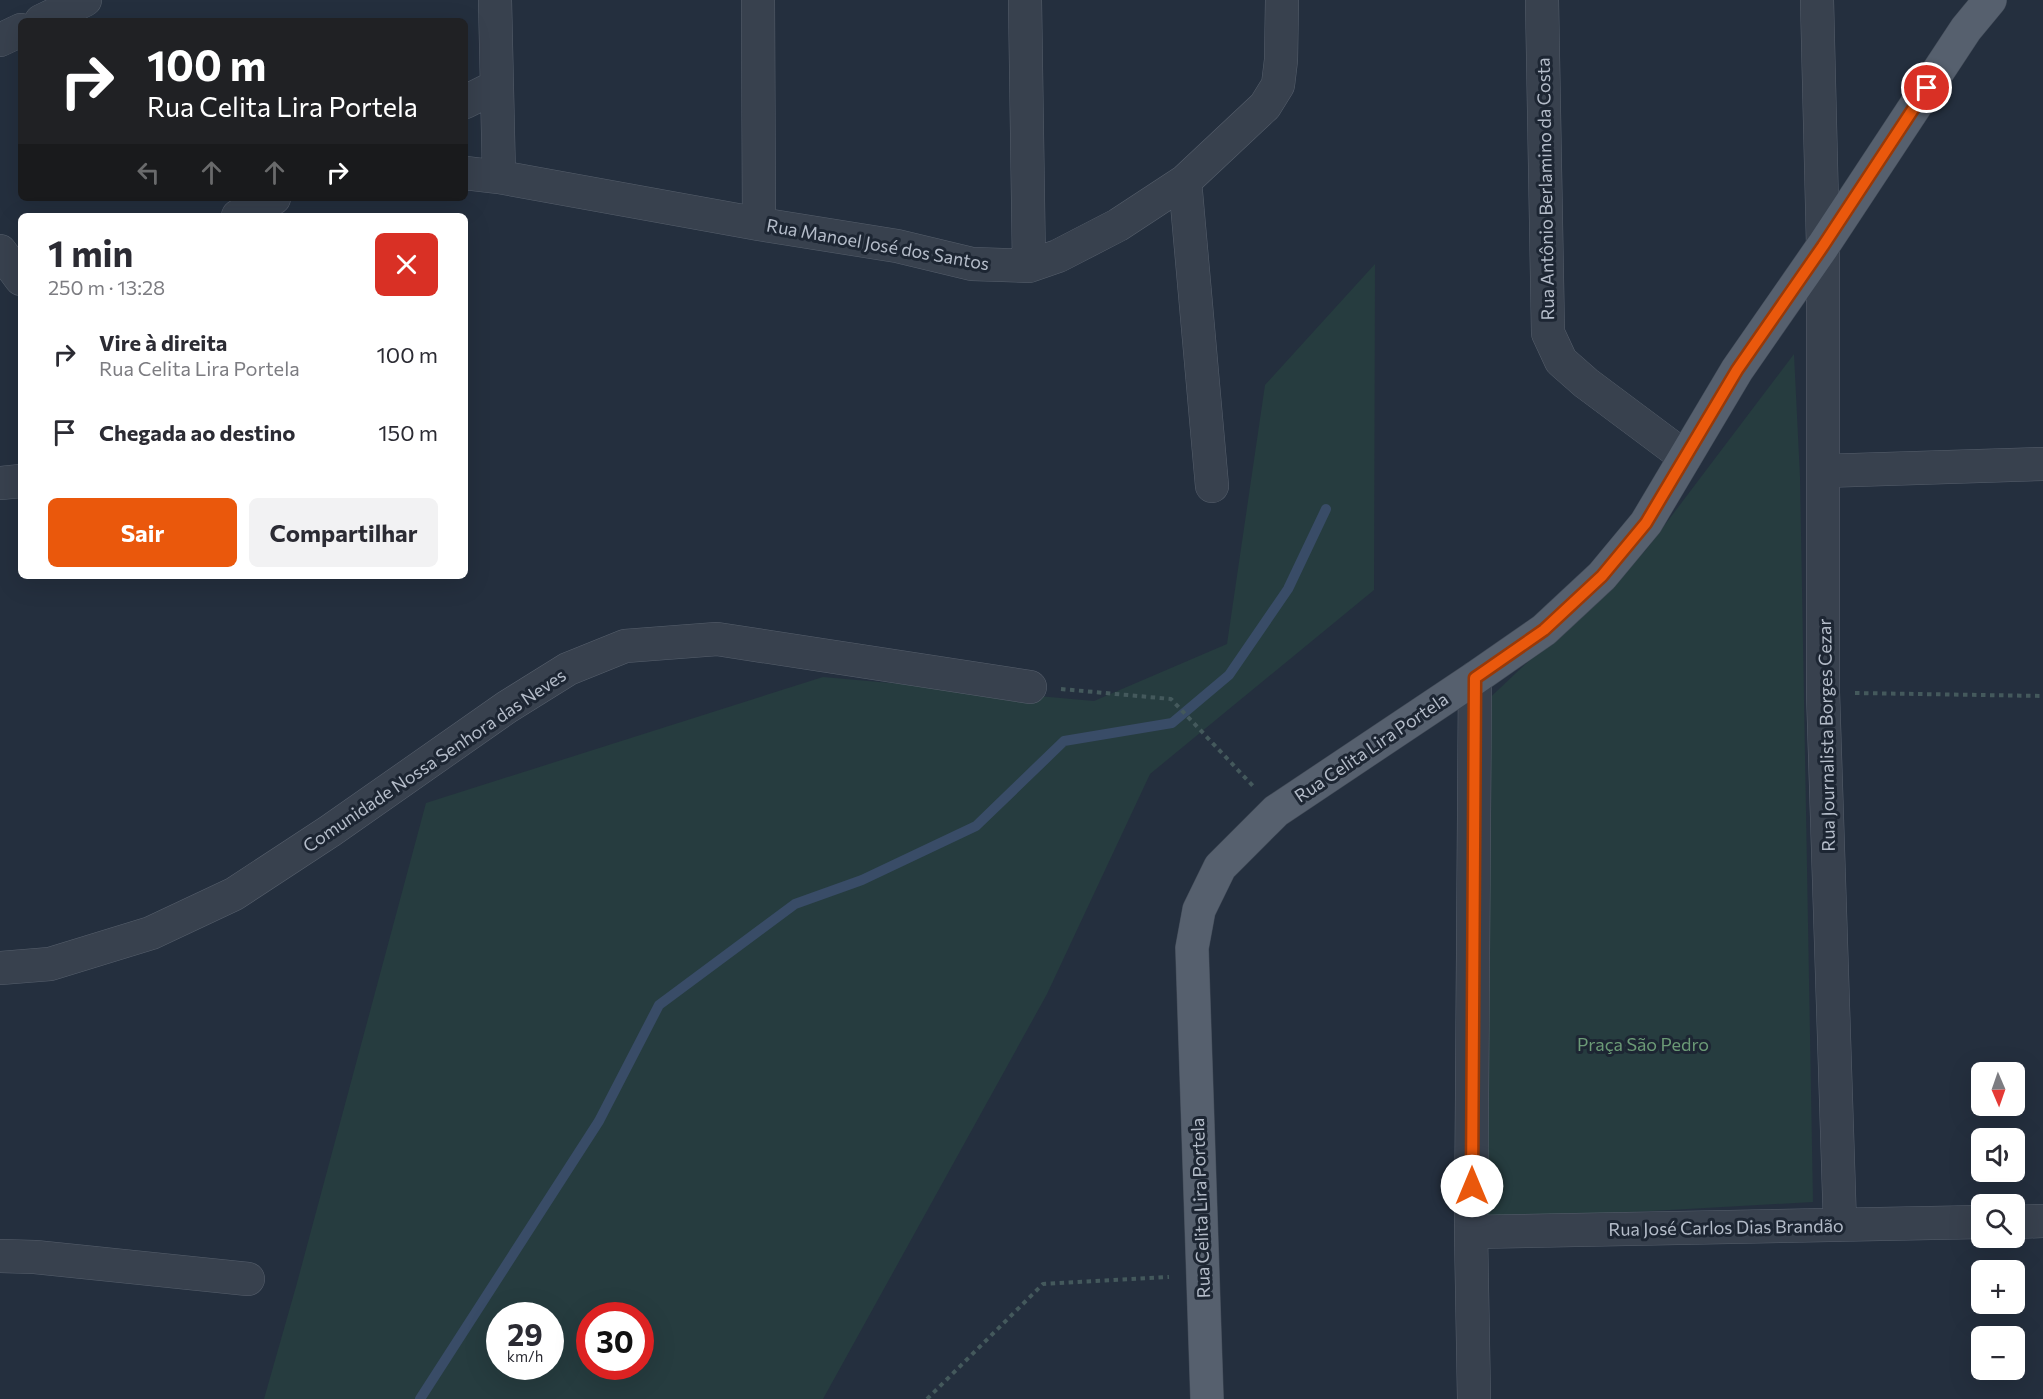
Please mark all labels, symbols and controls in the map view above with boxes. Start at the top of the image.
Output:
text: 100 m [147,38,267,90]
icon: right [48,42,126,120]
street label: Rua Antônio Berlamino da Costa [1532,57,1558,321]
pin [1901,62,1952,113]
icon: arrive [1910,71,1943,104]
text: Rua Celita Lira Portela [147,90,418,123]
icon: left [132,156,165,189]
icon: ahead [195,156,228,189]
icon: ahead [258,156,291,189]
icon: right [321,156,354,189]
street label: Rua Manoel José dos Santos [765,214,991,274]
text: 1 min [48,230,133,274]
button: close [375,233,438,296]
text: 250 m · 13:28 [48,275,165,299]
text: Vire à direita [99,329,227,356]
icon: right [48,338,81,371]
text: 100 m [376,341,438,368]
text: Rua Celita Lira Portela [99,356,300,380]
icon: arrive [48,416,81,449]
text: Chegada ao destino [99,419,295,446]
text: 150 m [378,419,438,446]
button: Sair [48,498,237,567]
button: Compartilhar [249,498,438,567]
street label: Rua Journalista Borges Cezar [1813,618,1839,852]
street label: Comunidade Nossa Senhora das Neves [298,664,570,856]
street label: Rua Celita Lira Portela [1290,687,1452,807]
park label: Praça São Pedro [1577,1033,1709,1055]
north arrow [1971,1062,2025,1116]
map controls [1971,1062,2025,1380]
street label: Rua Celita Lira Portela [1186,1117,1214,1299]
button: sound [1971,1128,2025,1182]
position arrow [1440,1154,1504,1218]
button: search [1971,1194,2025,1248]
street label: Rua José Carlos Dias Brandão [1608,1214,1844,1240]
button: + [1971,1260,2025,1314]
speed limit sign: 30 [576,1302,654,1380]
text: 29 [507,1315,543,1352]
button: − [1971,1326,2025,1380]
text: km/h [507,1347,543,1365]

